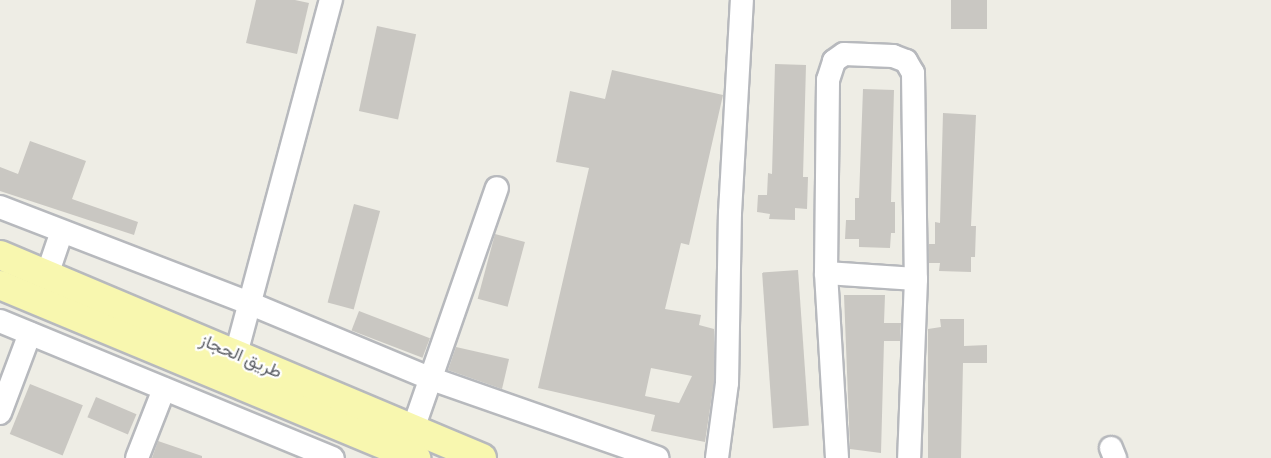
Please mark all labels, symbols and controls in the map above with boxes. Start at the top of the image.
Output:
street label: طريق الحجاز [197,329,285,383]

